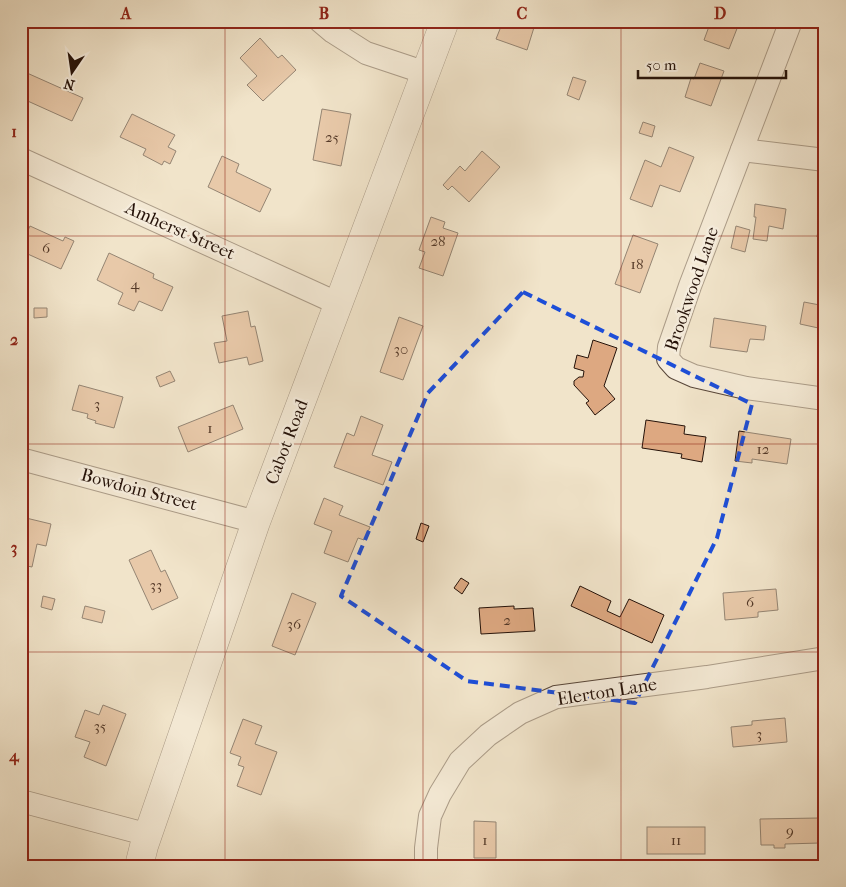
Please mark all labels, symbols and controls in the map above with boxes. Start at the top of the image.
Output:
text: A [120,4,132,23]
text: B [319,4,329,23]
text: C [517,4,528,23]
text: D [714,4,726,23]
north arrow [48,48,98,98]
scale bar [638,48,786,80]
text: 50 m [646,56,677,74]
text: N [62,75,76,94]
text: 1 [11,122,17,141]
house number: 25 [325,128,339,146]
street label: Amherst Street [121,197,239,265]
street label: Brookwood Lane [661,224,723,354]
house number: 28 [430,232,446,250]
house number: 6 [42,239,51,257]
house number: 18 [631,255,643,273]
house number: 4 [131,275,141,293]
text: 2 [10,330,18,349]
house number: 30 [394,340,408,358]
house number: 3 [94,395,100,413]
street label: Cabot Road [261,396,313,487]
house number: 1 [207,419,213,437]
house number: 12 [756,440,770,458]
street label: Bowdoin Street [79,464,200,516]
text: 3 [11,538,17,558]
house number: 33 [150,576,162,594]
house number: 6 [746,593,755,611]
house number: 2 [503,611,511,629]
house number: 36 [287,615,302,633]
street label: Elerton Lane [556,674,658,710]
house number: 35 [94,717,106,735]
house number: 3 [756,725,762,743]
text: 4 [8,746,20,766]
house number: 9 [786,822,794,840]
house number: 1 [482,831,488,849]
house number: 11 [671,831,681,849]

